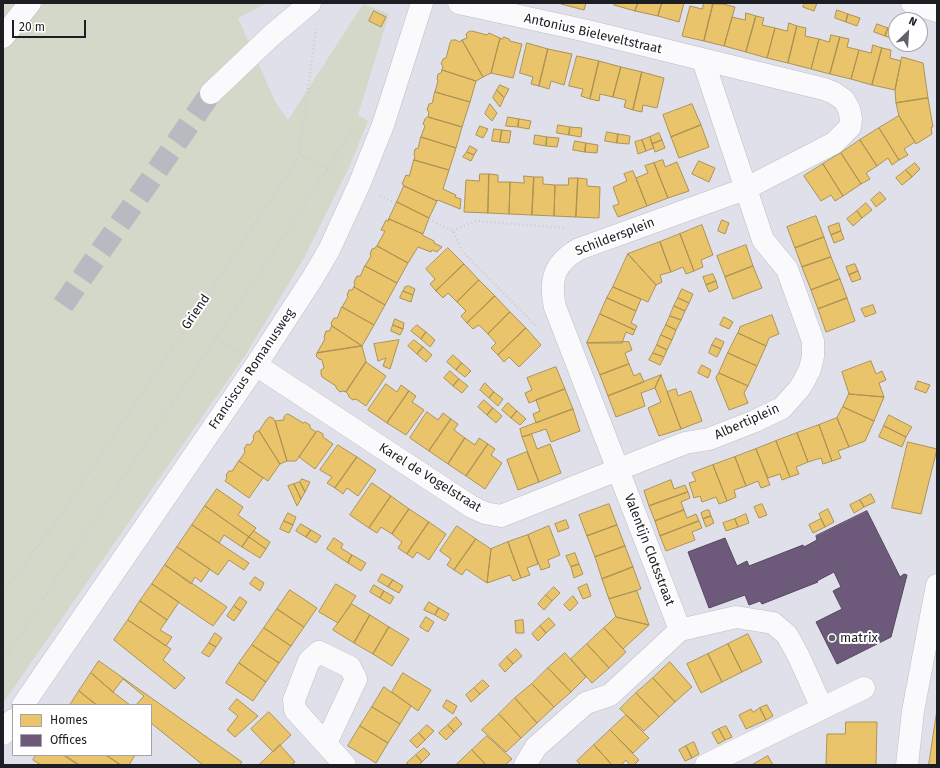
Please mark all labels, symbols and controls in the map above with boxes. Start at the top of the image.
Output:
street label: Antonius Bieleveltstraat [523,11,663,57]
scale bar [14,12,88,38]
north arrow [888,12,928,52]
text: N [907,14,919,29]
text: 20 m [19,20,45,34]
street label: Schildersplein [573,215,657,259]
street label: Griend [179,291,213,333]
street label: Franciscus Romanusweg [206,306,298,432]
street label: Albertiplein [712,401,782,443]
street label: Karel de Vogelstraat [376,440,484,516]
street label: Valentijn Clotsstraat [621,492,677,608]
place label: matrix [840,630,878,646]
marker: matrix [827,633,837,643]
legend [12,704,152,756]
text: Homes [50,713,88,727]
text: Offices [50,733,87,747]

